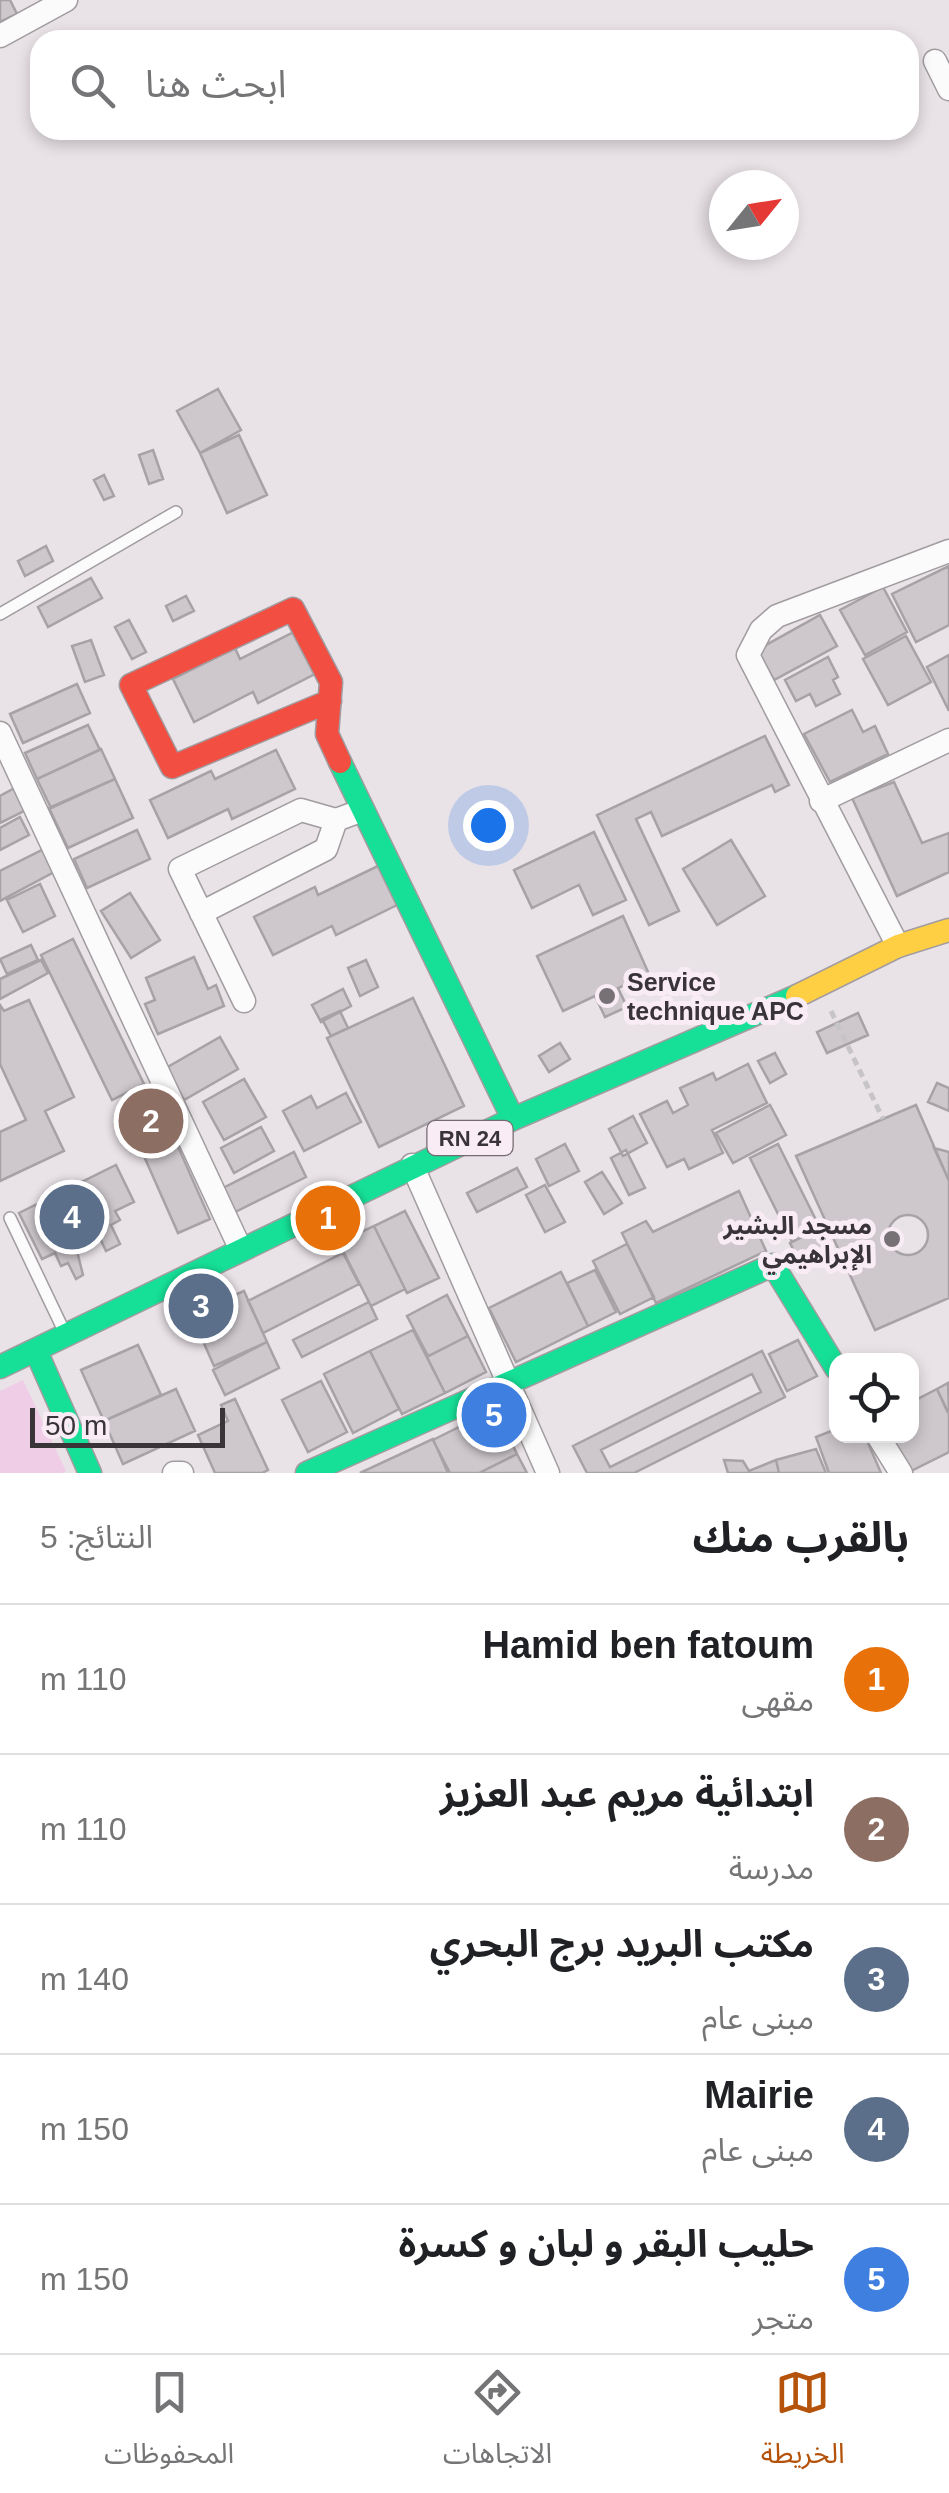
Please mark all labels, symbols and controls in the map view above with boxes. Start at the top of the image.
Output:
search box [30,30,919,140]
icon: search [65,58,120,113]
text: ابحث هنا [145,63,286,105]
north arrow [709,170,799,260]
your location [463,800,514,851]
place label: Service technique APC [627,968,804,1025]
marker: Service technique APC [596,985,618,1007]
pin: 2 [118,1084,184,1158]
road number: RN 24 [428,1121,512,1155]
pin: 4 [40,1180,104,1254]
pin: 1 [296,1180,360,1256]
place label: مسجد البشير الإبراهيمي [723,1211,872,1275]
marker: مسجد البشير الإبراهيمي [881,1228,903,1250]
pin: 3 [168,1268,234,1344]
map controls [829,1353,919,1443]
button: locate [829,1353,919,1443]
pin: 5 [462,1378,526,1452]
scale bar [30,1403,225,1448]
text: 50 m [45,1410,107,1441]
text: بالقرب منك [693,1514,909,1561]
text: النتائج: 5 [40,1519,153,1555]
text: Hamid ben fatoum [483,1624,814,1666]
text: 110 m [40,1661,127,1697]
text: 1 [868,1661,885,1697]
text: مقهى [742,1682,814,1718]
text: ابتدائية مريم عبد العزيز [440,1773,814,1815]
text: 110 m [40,1811,127,1847]
text: 2 [868,1811,885,1847]
text: مدرسة [729,1850,814,1886]
text: مكتب البريد برج البحري [430,1923,814,1965]
text: 140 m [40,1961,129,1997]
text: 3 [868,1961,885,1997]
text: مبنى عام [702,2000,814,2036]
text: Mairie [704,2074,814,2116]
text: 150 m [40,2111,129,2147]
text: 4 [868,2111,885,2147]
text: مبنى عام [702,2132,814,2168]
text: حليب البقر و لبان و كسرة [398,2223,814,2265]
text: 150 m [40,2261,129,2297]
text: 5 [868,2261,885,2297]
text: متجر [752,2300,814,2336]
tab: المحفوظات [104,2365,234,2484]
tab: الاتجاهات [443,2365,552,2484]
tab: الخريطة [761,2365,845,2484]

